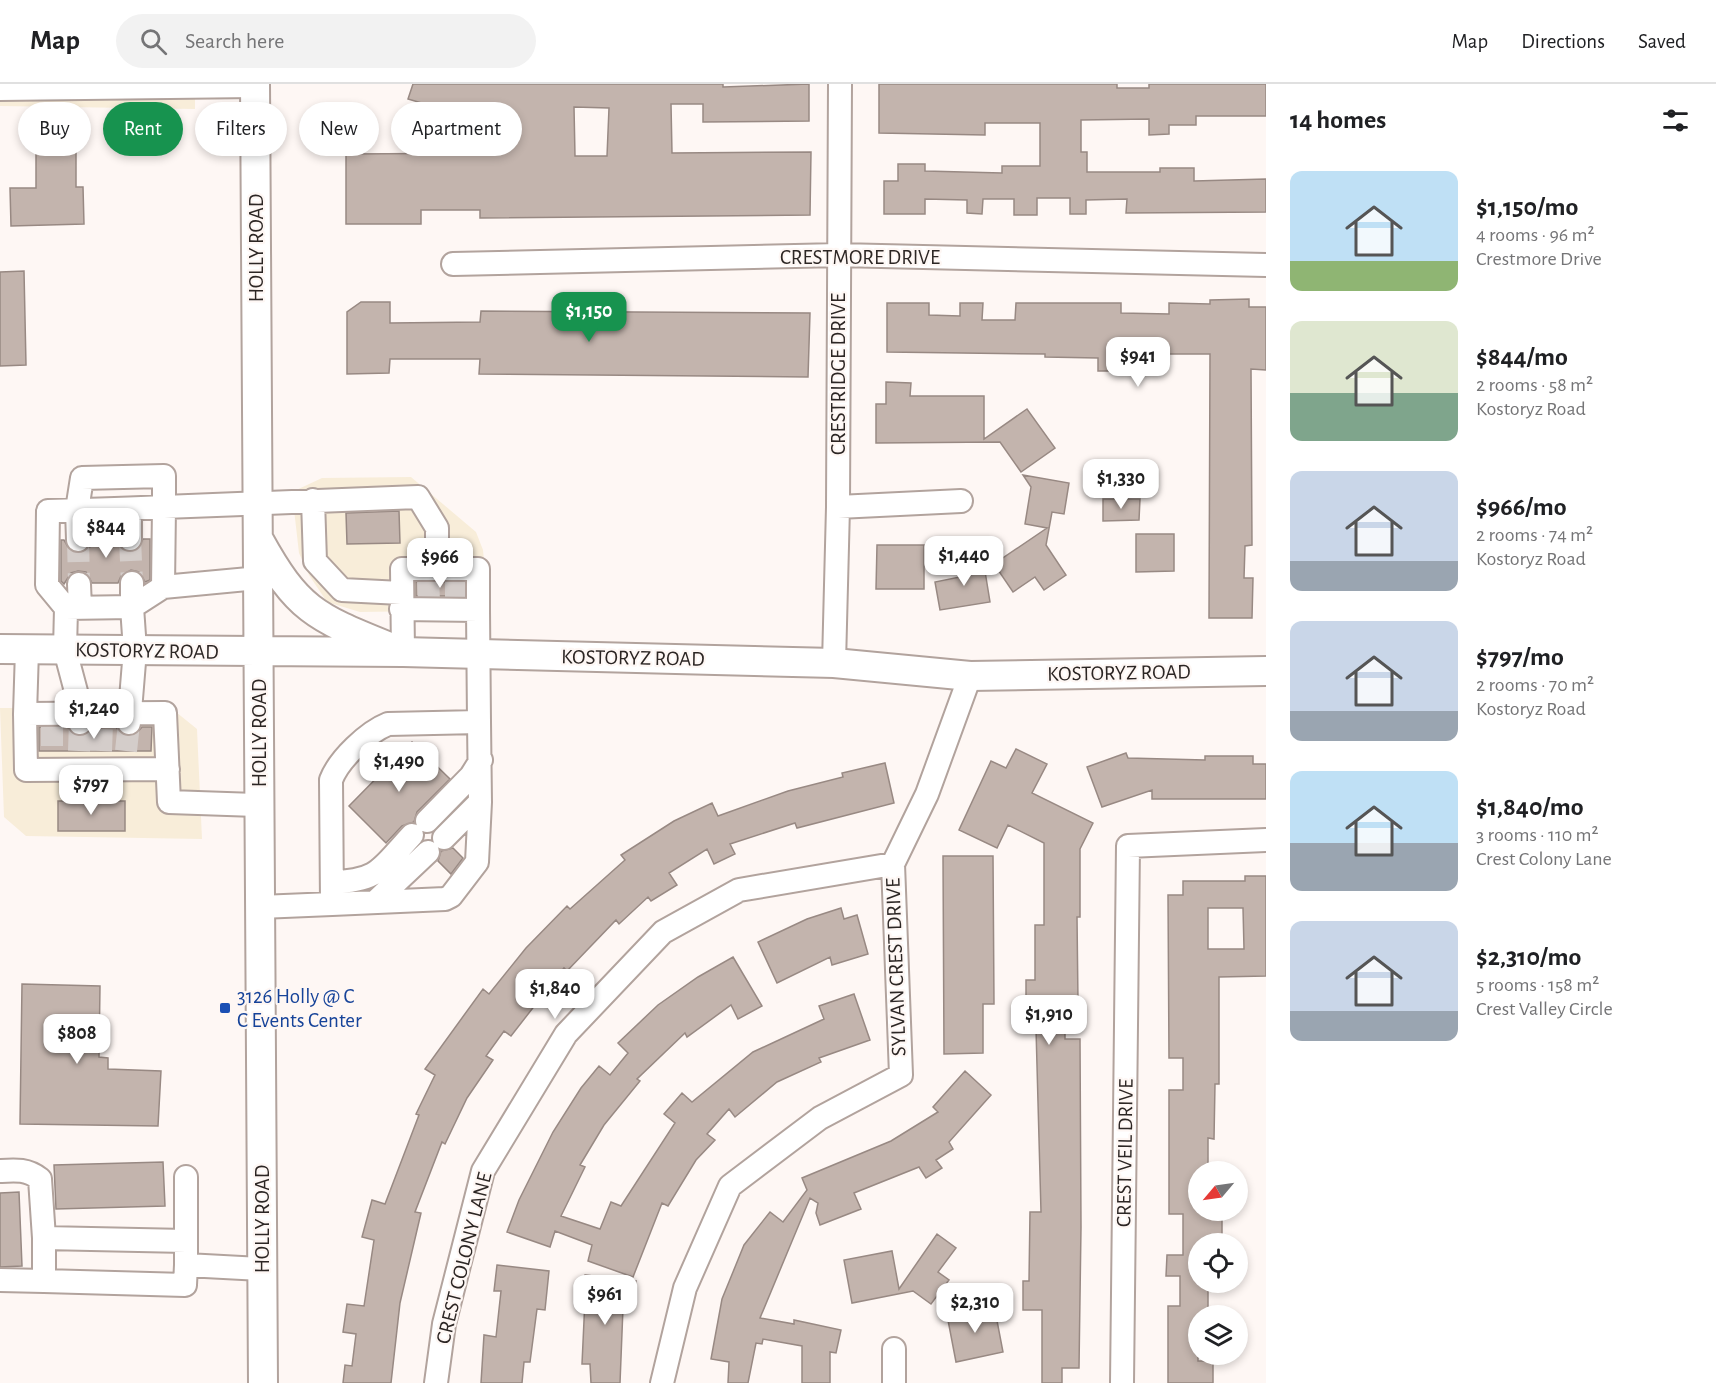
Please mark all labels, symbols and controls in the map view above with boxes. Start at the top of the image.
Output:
search box [116,14,536,68]
icon: search [137,25,170,58]
text: Map [30,27,80,55]
text: Search here [185,30,284,52]
text: Map [1452,31,1488,52]
text: Directions [1521,31,1605,52]
text: Saved [1638,31,1686,52]
chip: Buy [18,102,91,156]
chip: Rent [103,102,183,156]
chip: Filters [195,102,287,156]
chip: New [299,102,379,156]
chip: Apartment [391,102,522,156]
icon: filters [1659,104,1692,137]
text: 14 homes [1290,107,1386,133]
street label: HOLLY ROAD [246,194,267,302]
text: $1,150/mo [1476,194,1578,220]
icon: home [1338,195,1410,267]
text: 4 rooms · 96 m² [1476,225,1594,245]
street label: CRESTMORE DRIVE [780,247,940,268]
text: Crestmore Drive [1476,249,1602,269]
pin: $1,150 [540,292,638,343]
street label: CRESTRIDGE DRIVE [828,293,849,455]
text: $1,150 [565,301,613,321]
pin: $941 [1102,337,1174,388]
text: $844/mo [1476,344,1568,370]
icon: home [1338,345,1410,417]
text: $941 [1120,346,1156,366]
text: 2 rooms · 58 m² [1476,375,1593,395]
text: Kostoryz Road [1476,399,1586,419]
pin: $1,330 [1072,459,1170,510]
text: $1,330 [1097,468,1145,488]
text: $966/mo [1476,494,1567,520]
icon: home [1338,495,1410,567]
pin: $844 [70,508,142,559]
text: $844 [87,517,125,537]
text: 2 rooms · 74 m² [1476,525,1593,545]
pin: $1,440 [915,536,1013,587]
pin: $966 [404,538,476,589]
text: $1,440 [938,545,990,565]
text: $966 [421,547,459,567]
text: Kostoryz Road [1476,549,1586,569]
street label: KOSTORYZ ROAD [75,639,219,663]
text: $797/mo [1476,644,1564,670]
icon: home [1338,645,1410,717]
street label: KOSTORYZ ROAD [561,646,705,670]
street label: KOSTORYZ ROAD [1047,661,1191,685]
text: 2 rooms · 70 m² [1476,675,1594,695]
street label: HOLLY ROAD [249,679,270,787]
pin: $1,240 [45,689,143,740]
text: $1,240 [69,698,119,718]
text: Kostoryz Road [1476,699,1586,719]
pin: $1,490 [350,742,448,793]
text: $1,490 [374,751,424,771]
pin: $797 [55,765,127,816]
text: $797 [73,774,109,794]
text: $1,840/mo [1476,794,1584,820]
icon: home [1338,795,1410,867]
text: 3 rooms · 110 m² [1476,825,1599,845]
text: Crest Colony Lane [1476,849,1612,869]
street label: SYLVAN CREST DRIVE [882,877,910,1057]
text: $2,310/mo [1476,944,1581,970]
icon: home [1338,945,1410,1017]
pin: $1,840 [506,969,604,1020]
text: 5 rooms · 158 m² [1476,975,1599,995]
text: $1,840 [529,978,581,998]
place label: 3126 Holly @ C C Events Center [237,986,362,1031]
pin: $1,910 [1000,995,1098,1046]
text: Crest Valley Circle [1476,999,1613,1019]
marker: 3126 Holly @ C C Events Center [218,1001,232,1015]
text: $1,910 [1025,1004,1073,1024]
pin: $808 [41,1014,113,1065]
text: $808 [57,1023,97,1043]
street label: CREST VEIL DRIVE [1113,1079,1137,1227]
north arrow [1188,1161,1248,1221]
map controls [1188,1161,1248,1365]
street label: HOLLY ROAD [252,1165,273,1273]
street label: CREST COLONY LANE [433,1170,495,1346]
button: locate [1188,1233,1248,1293]
pin: $961 [569,1275,641,1326]
pin: $2,310 [926,1283,1024,1334]
text: $961 [587,1284,623,1304]
text: $2,310 [950,1292,1000,1312]
button: layers [1188,1305,1248,1365]

